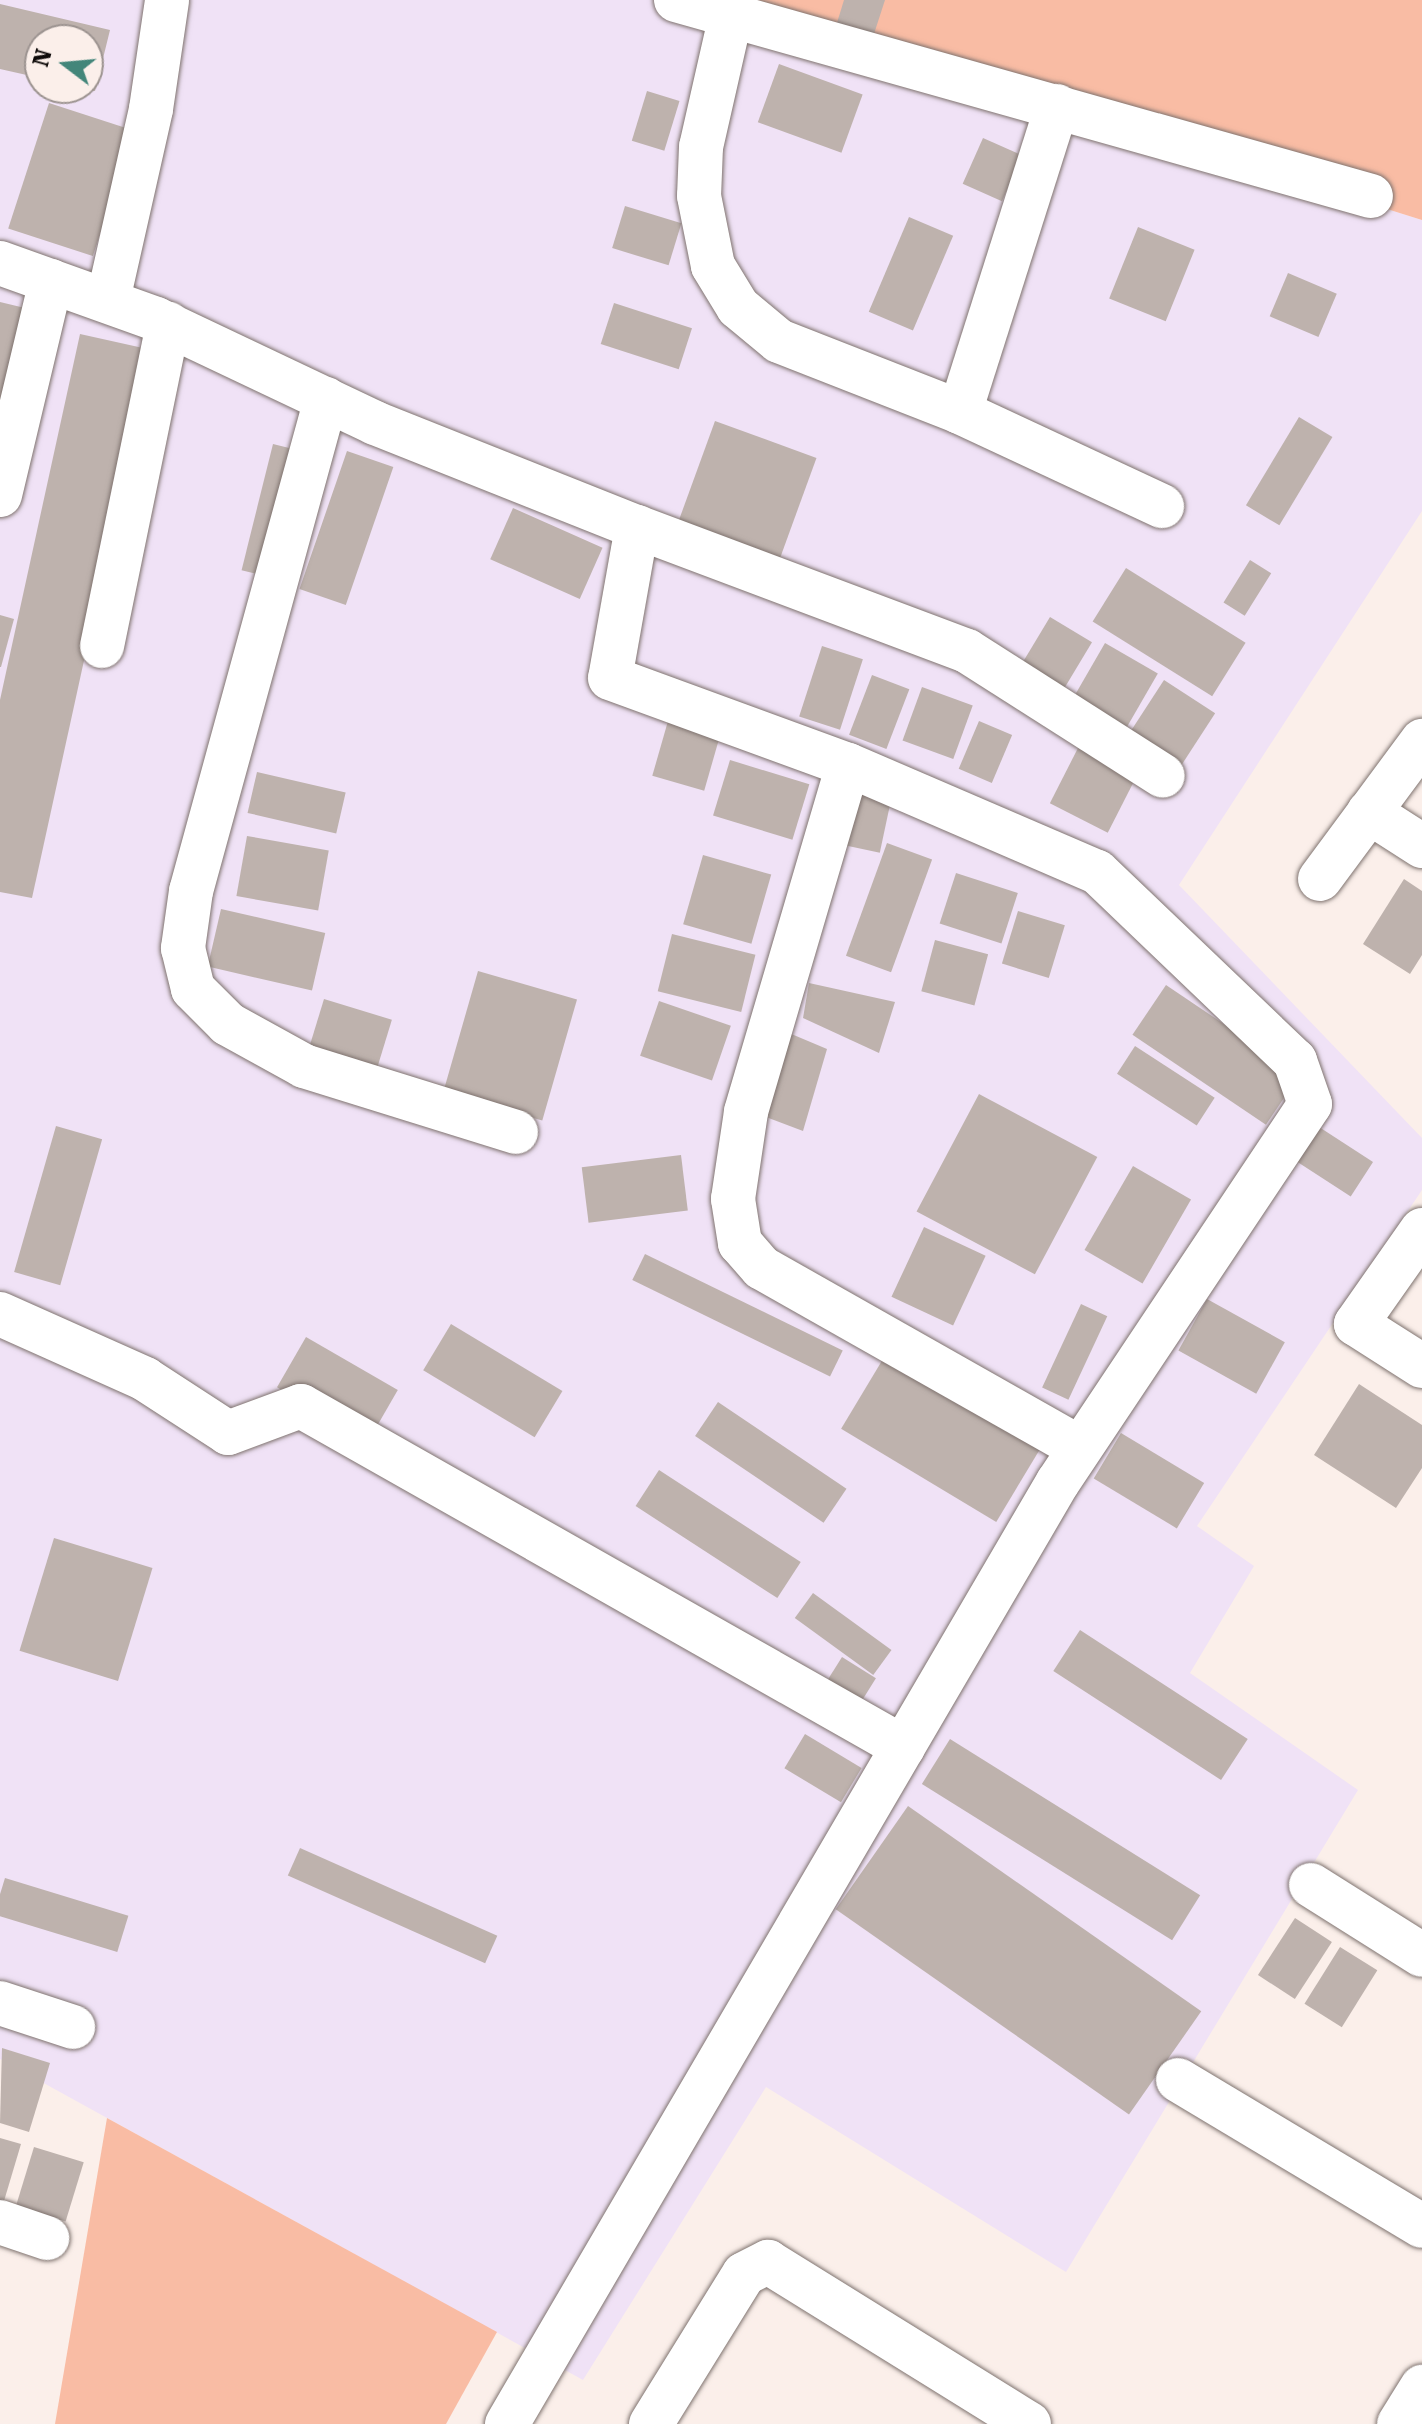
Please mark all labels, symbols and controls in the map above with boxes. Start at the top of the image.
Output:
north arrow [24,24,104,104]
text: N [28,46,57,69]

